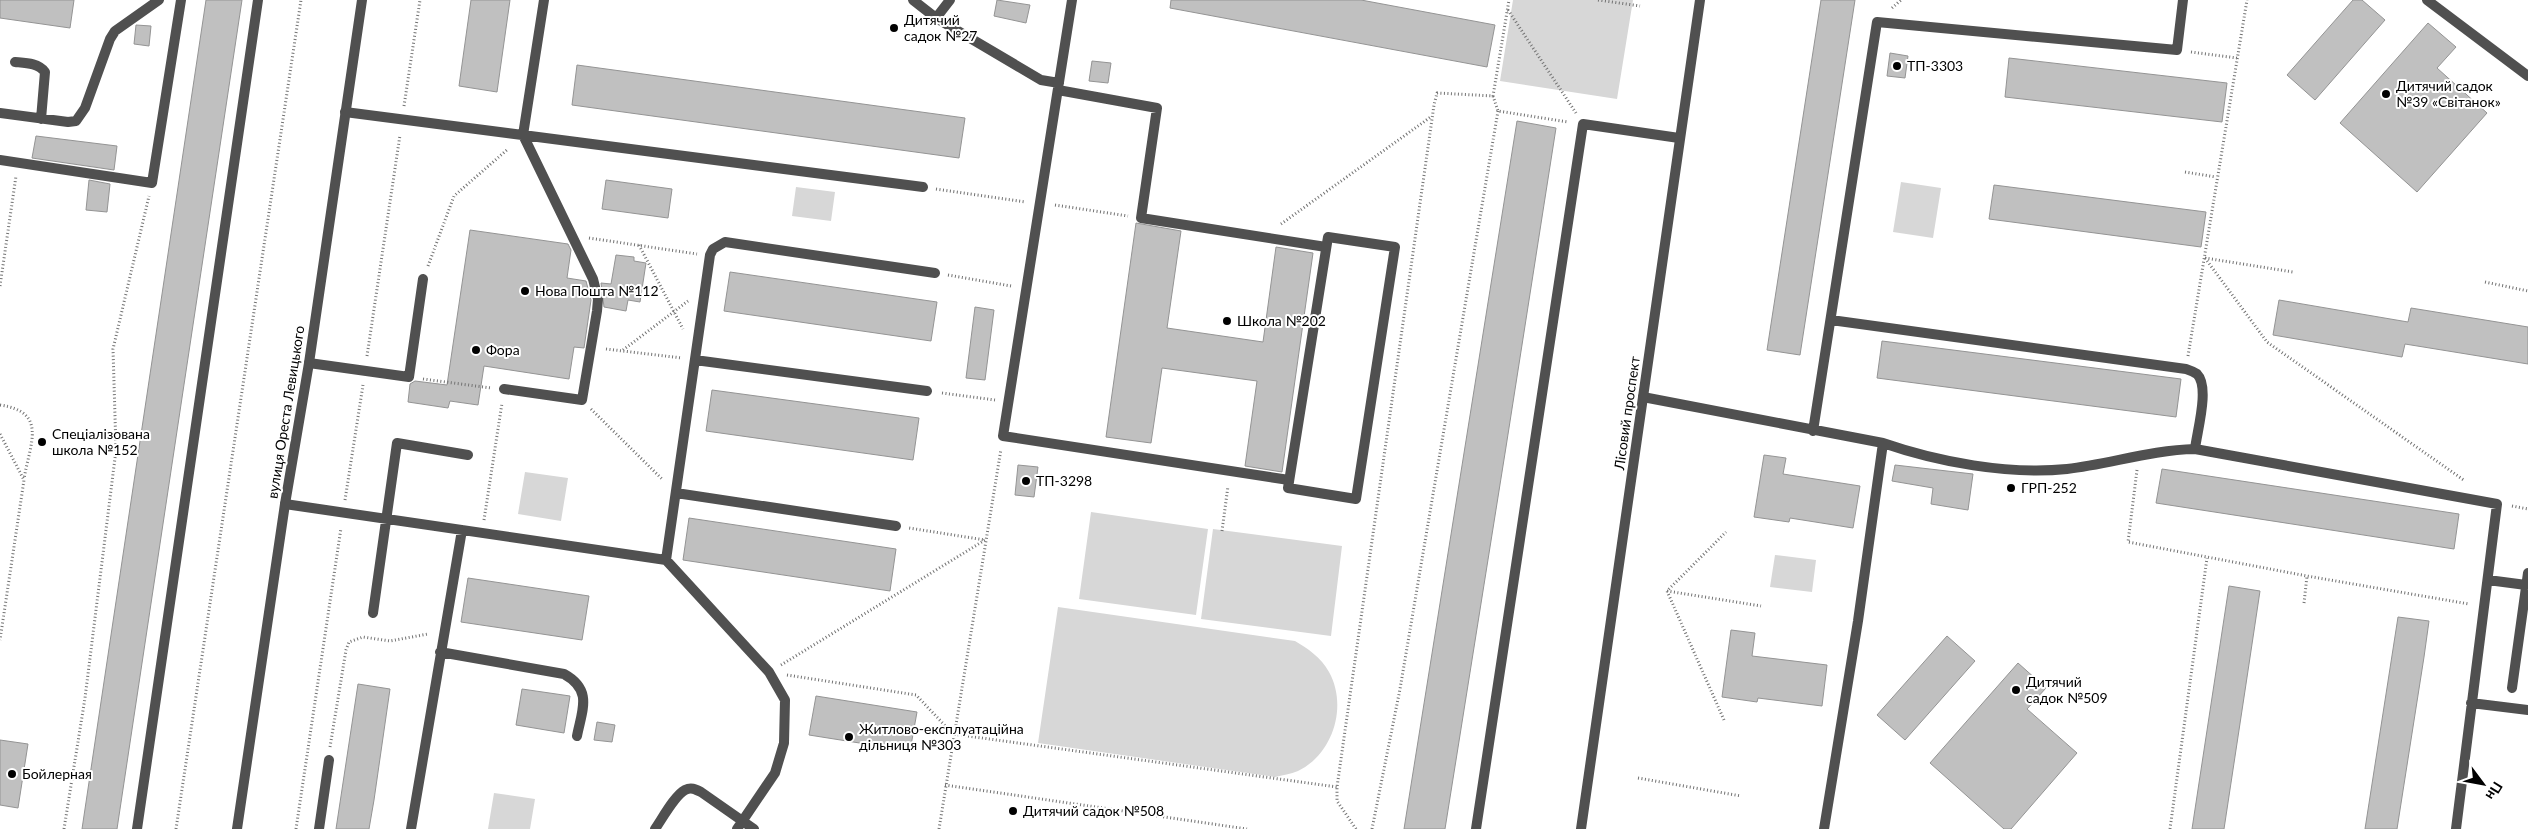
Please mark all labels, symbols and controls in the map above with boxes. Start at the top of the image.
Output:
place label: Дитячий садок №27 [904,11,977,44]
marker: Дитячий садок №27 [888,22,900,34]
place label: ТП-3303 [1907,57,1963,74]
marker: ТП-3303 [1891,60,1903,72]
place label: Дитячий садок №39 «Світанок» [2396,77,2501,110]
marker: Дитячий садок №39 «Світанок» [2380,88,2392,100]
place label: Нова Пошта №112 [535,282,659,299]
marker: Нова Пошта №112 [519,285,531,297]
place label: Школа №202 [1237,312,1326,329]
marker: Школа №202 [1221,315,1233,327]
street label: вулиця Ореста Левицького [263,324,308,500]
place label: Фора [486,341,520,358]
marker: Фора [470,344,482,356]
street label: Лісовий проспект [1610,355,1643,472]
place label: Спеціалізована школа №152 [52,425,150,458]
marker: Спеціалізована школа №152 [36,436,48,448]
place label: ТП-3298 [1036,472,1092,489]
marker: ТП-3298 [1020,475,1032,487]
place label: ГРП-252 [2021,479,2077,496]
marker: ГРП-252 [2005,482,2017,494]
place label: Дитячий садок №509 [2026,673,2108,706]
marker: Дитячий садок №509 [2010,684,2022,696]
place label: Житлово-експлуатаційна дільниця №303 [859,720,1024,753]
marker: Житлово-експлуатаційна дільниця №303 [843,731,855,743]
north arrow [2458,759,2508,809]
place label: Бойлерная [22,765,92,782]
marker: Бойлерная [6,768,18,780]
text: Пн [2482,779,2507,803]
place label: Дитячий садок №508 [1023,802,1164,819]
marker: Дитячий садок №508 [1007,805,1019,817]

